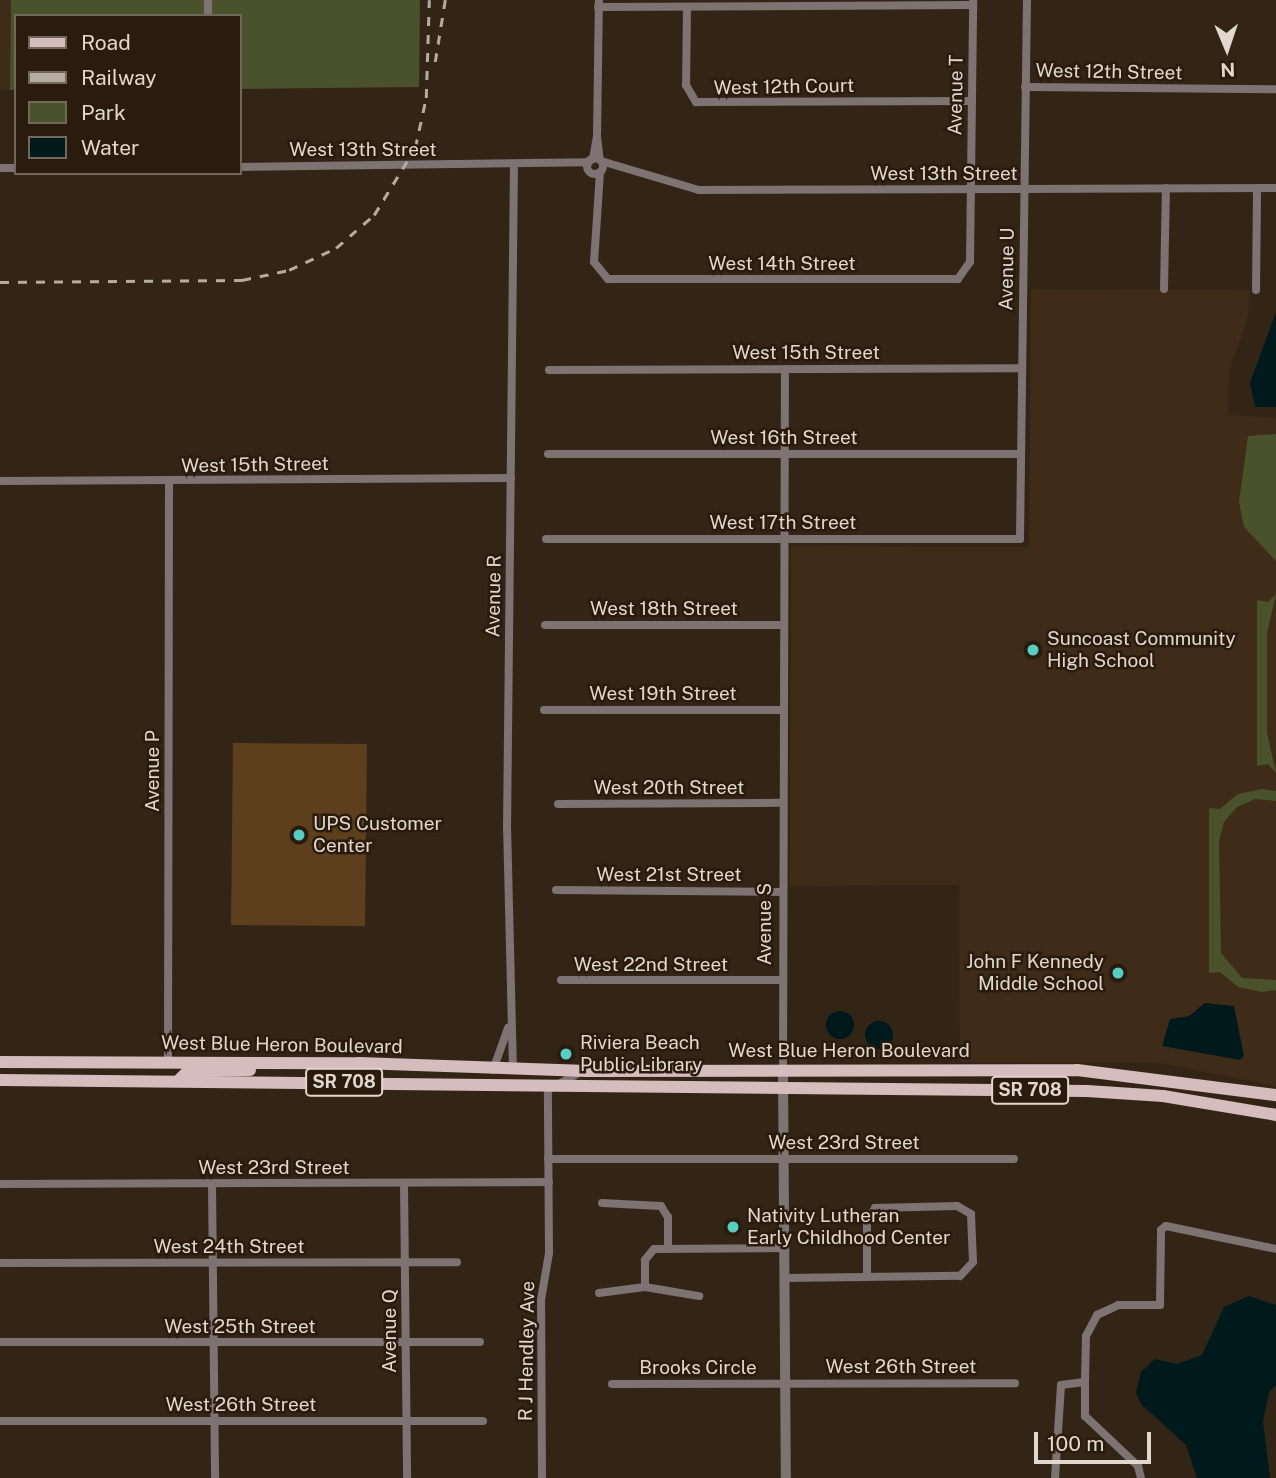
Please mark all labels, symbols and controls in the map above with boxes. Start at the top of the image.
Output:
legend [14,14,242,175]
north arrow [1192,14,1262,84]
text: Road [81,30,131,55]
street label: Avenue T [944,54,968,136]
street label: West 12th Street [1035,59,1183,85]
text: N [1220,59,1236,81]
text: Railway [81,65,157,90]
street label: West 12th Court [713,74,855,100]
text: Park [81,100,126,125]
text: Water [81,135,139,160]
street label: West 13th Street [289,139,437,161]
street label: West 13th Street [870,163,1018,185]
street label: Avenue U [995,227,1019,311]
street label: West 14th Street [708,253,856,275]
street label: West 15th Street [732,342,880,364]
street label: West 16th Street [710,427,858,449]
street label: West 15th Street [181,452,329,478]
street label: West 17th Street [710,512,856,534]
street label: Avenue R [482,554,506,638]
street label: West 18th Street [590,598,738,620]
place label: Suncoast Community High School [1047,628,1236,672]
marker: Suncoast Community High School [1025,642,1041,658]
street label: West 19th Street [589,683,737,705]
street label: Avenue P [142,730,164,812]
street label: West 20th Street [594,777,744,799]
place label: UPS Customer Center [313,813,442,857]
marker: UPS Customer Center [291,827,307,843]
street label: West 21st Street [596,864,742,886]
street label: Avenue S [754,883,776,965]
place label: John F Kennedy Middle School [966,951,1104,995]
street label: West 22nd Street [574,954,728,976]
marker: John F Kennedy Middle School [1110,965,1126,981]
street label: West Blue Heron Boulevard [161,1031,403,1059]
place label: Riviera Beach Public Library [580,1032,702,1076]
street label: West Blue Heron Boulevard [728,1040,970,1062]
marker: Riviera Beach Public Library [558,1046,574,1062]
road number: SR 708 [304,1068,384,1097]
road number: SR 708 [990,1076,1070,1105]
street label: West 23rd Street [768,1132,920,1154]
street label: West 23rd Street [198,1157,350,1179]
place label: Nativity Lutheran Early Childhood Center [747,1205,950,1249]
marker: Nativity Lutheran Early Childhood Center [725,1219,741,1235]
street label: West 24th Street [153,1236,305,1258]
street label: R J Hendley Ave [514,1281,540,1421]
street label: Avenue Q [379,1289,401,1373]
street label: West 25th Street [164,1316,316,1338]
street label: West 26th Street [826,1356,976,1378]
street label: Brooks Circle [639,1357,757,1379]
street label: West 26th Street [166,1394,316,1416]
scale bar [1038,1418,1155,1462]
text: 100 m [1047,1431,1104,1456]

